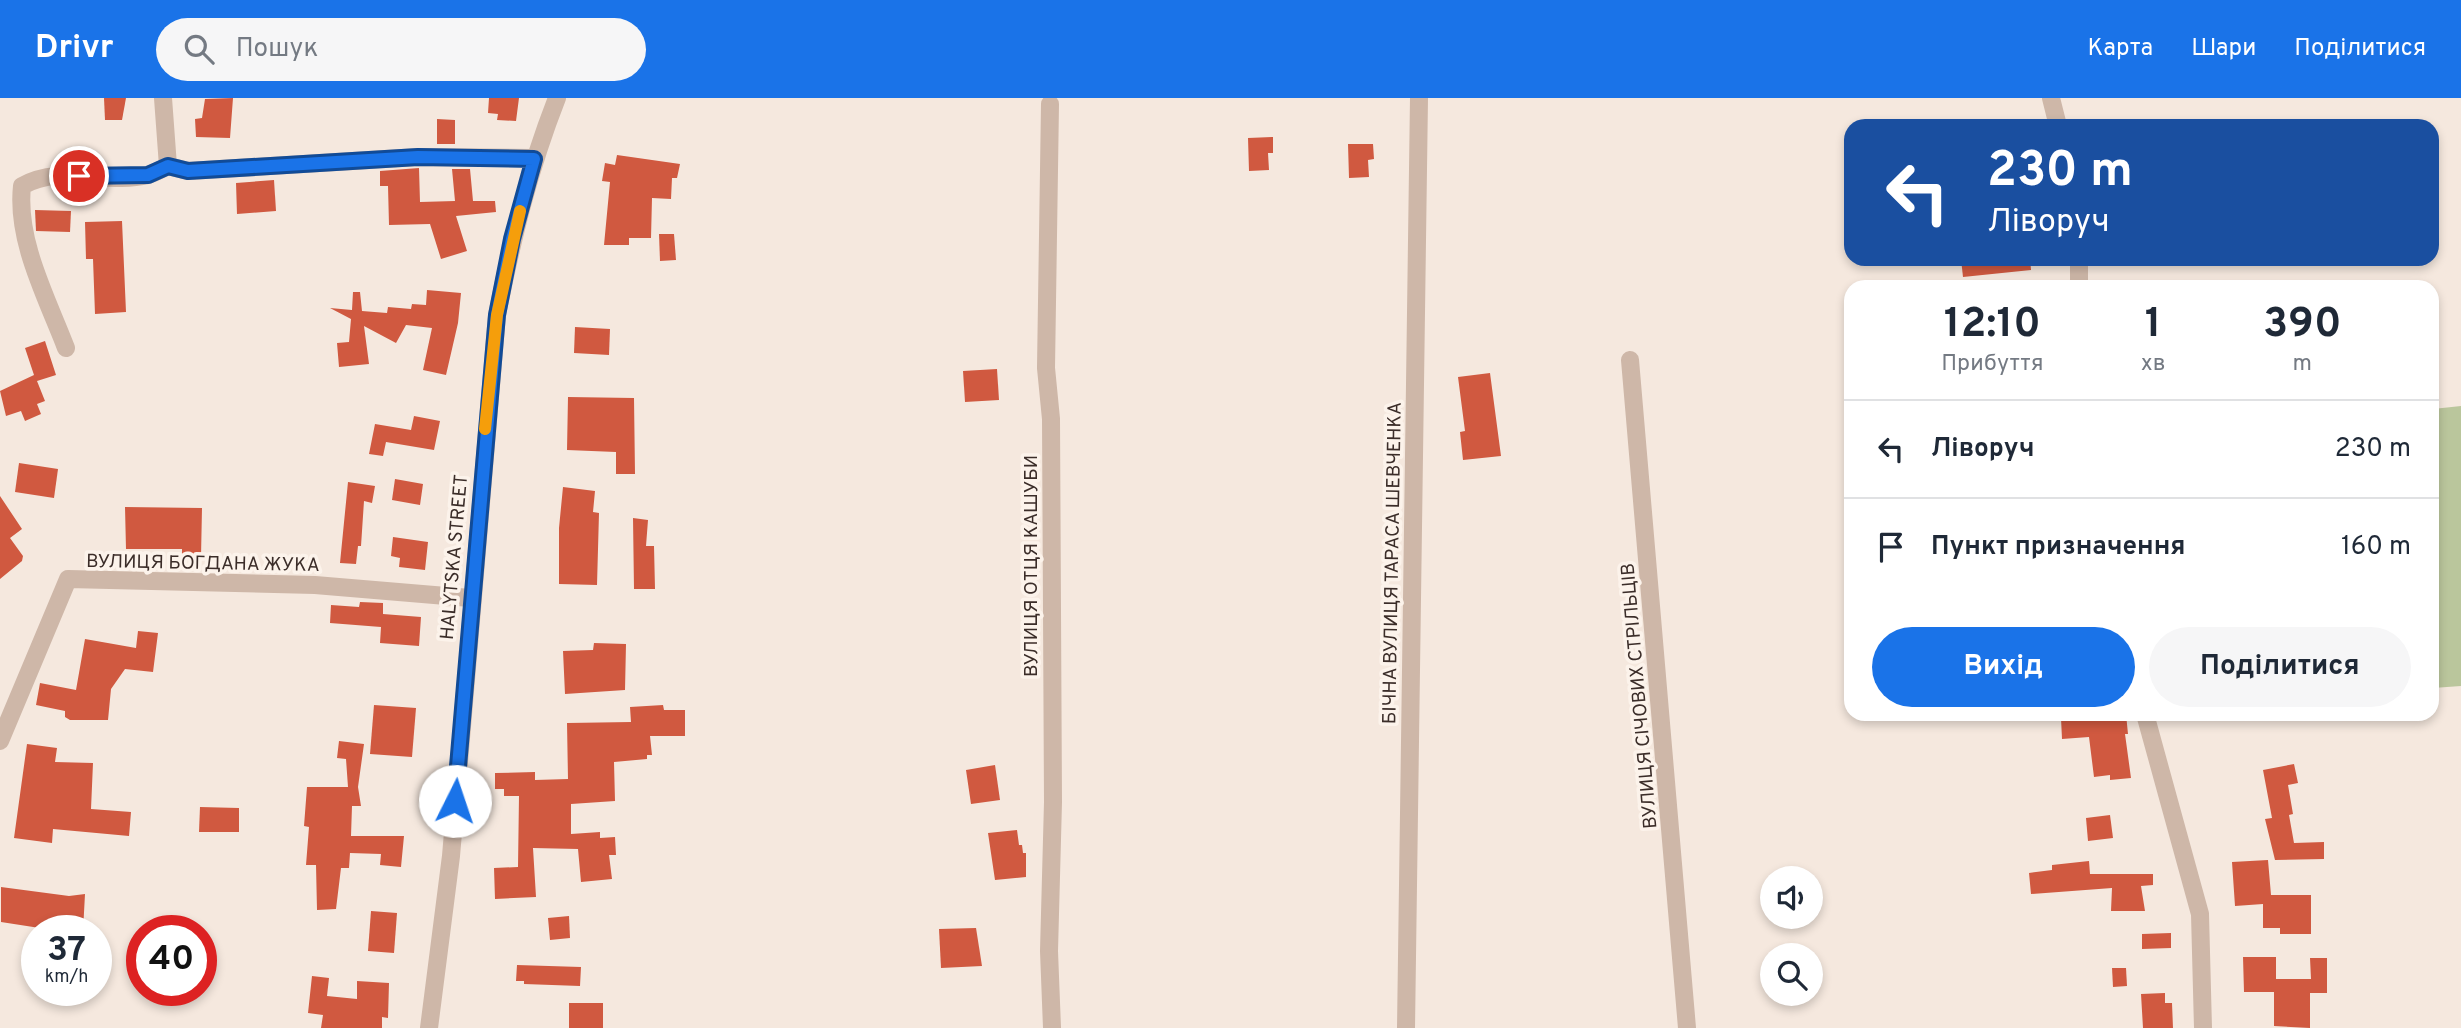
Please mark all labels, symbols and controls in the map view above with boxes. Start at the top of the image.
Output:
search box [156,18,646,81]
text: Drivr [35,28,114,70]
icon: search [180,30,218,68]
text: Пошук [236,33,318,66]
text: Карта [2088,34,2153,64]
text: Шари [2191,34,2256,64]
text: Поділитися [2294,34,2426,64]
text: 230 m [1987,142,2133,204]
pin [49,146,109,206]
icon: left [1872,147,1963,238]
icon: arrive [60,157,98,195]
text: Ліворуч [1987,203,2110,243]
text: 12:10 [1944,299,2041,352]
text: 1 [2145,299,2162,352]
text: 390 [2263,299,2342,352]
text: Прибуття [1941,350,2044,379]
text: хв [2141,350,2166,379]
text: m [2293,350,2312,379]
street label: БІЧНА ВУЛИЦЯ ТАРАСА ШЕВЧЕНКА [1378,402,1408,724]
icon: left [1872,430,1910,468]
text: Ліворуч [1931,433,2034,466]
text: 230 m [2335,433,2411,466]
street label: ВУЛИЦЯ ОТЦЯ КАШУБИ [1020,455,1044,677]
street label: HALYTSKA STREET [436,473,474,641]
icon: arrive [1872,528,1910,566]
text: Пункт призначення [1931,531,2185,564]
text: 160 m [2341,531,2411,564]
street label: ВУЛИЦЯ БОГДАНА ЖУКА [86,550,320,578]
street label: ВУЛИЦЯ СІЧОВИХ СТРІЛЬЦІВ [1616,562,1664,830]
button: Вихід [1872,627,2135,707]
button: Поділитися [2149,627,2411,707]
position arrow [418,764,492,838]
map controls [1760,866,1823,1006]
button: sound [1760,866,1823,929]
speed limit sign: 40 [126,915,217,1006]
text: 37 [47,929,86,973]
button: search [1760,943,1823,1006]
text: km/h [45,966,88,989]

